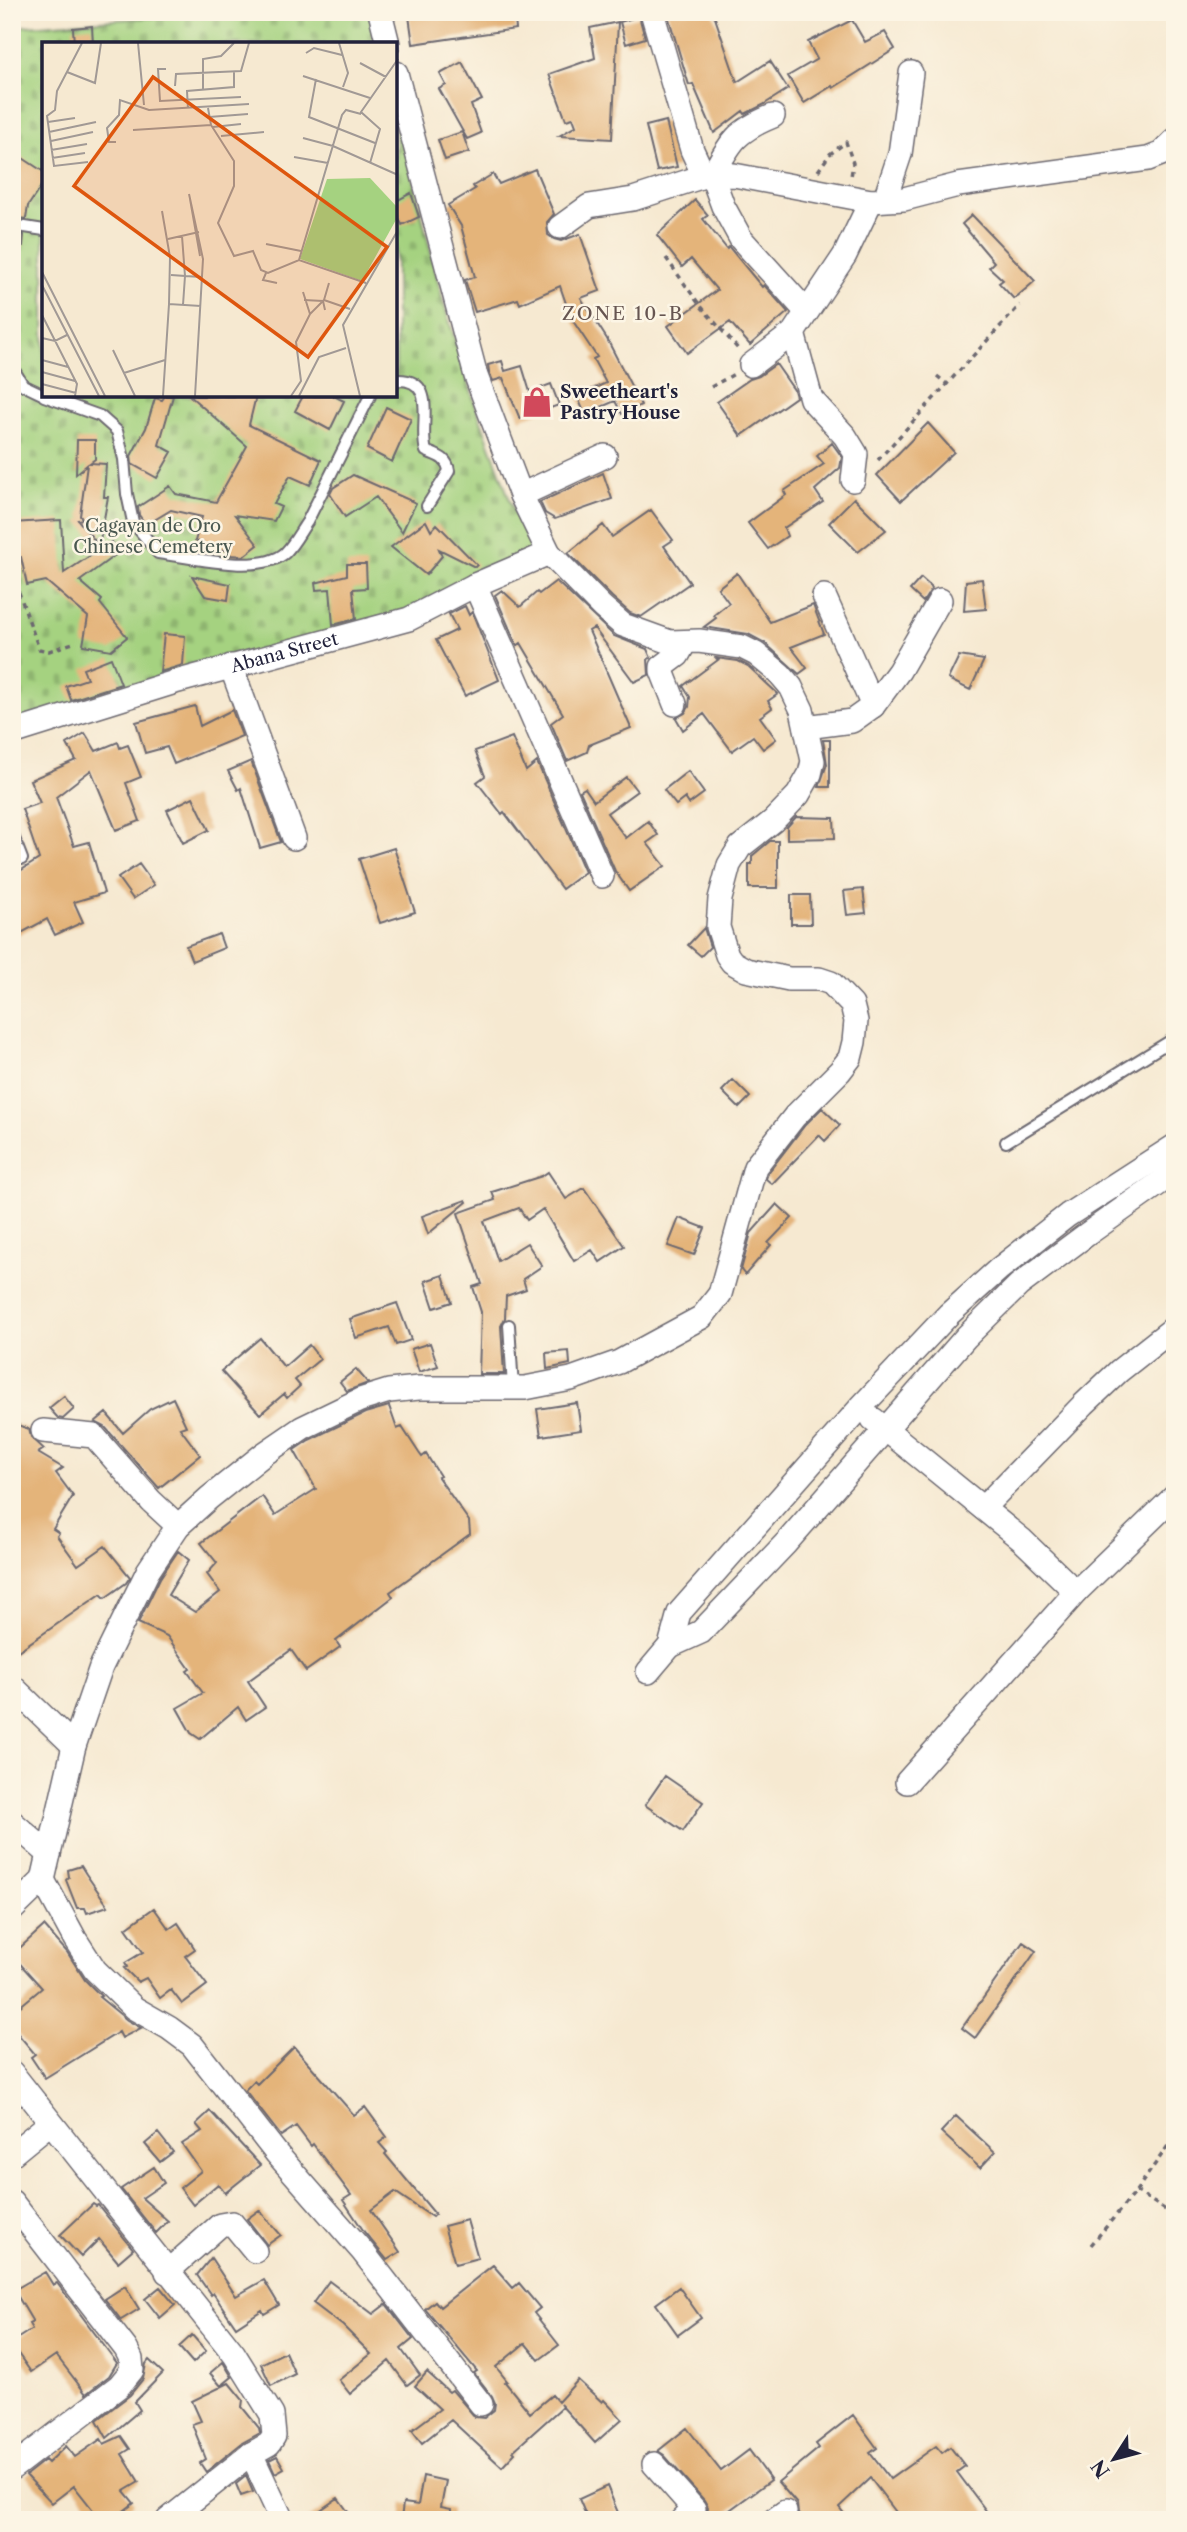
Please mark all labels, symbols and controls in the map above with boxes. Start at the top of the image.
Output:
inset map [42,42,397,397]
district label: ZONE 10-B [562,302,684,325]
place label: Sweetheart's Pastry House [560,381,680,424]
shop icon: Sweetheart's Pastry House [520,385,554,419]
park label: Cagayan de Oro Chinese Cemetery [73,515,234,558]
street label: Abana Street [227,627,341,678]
north arrow [1078,2424,1148,2494]
text: N [1086,2455,1115,2482]

